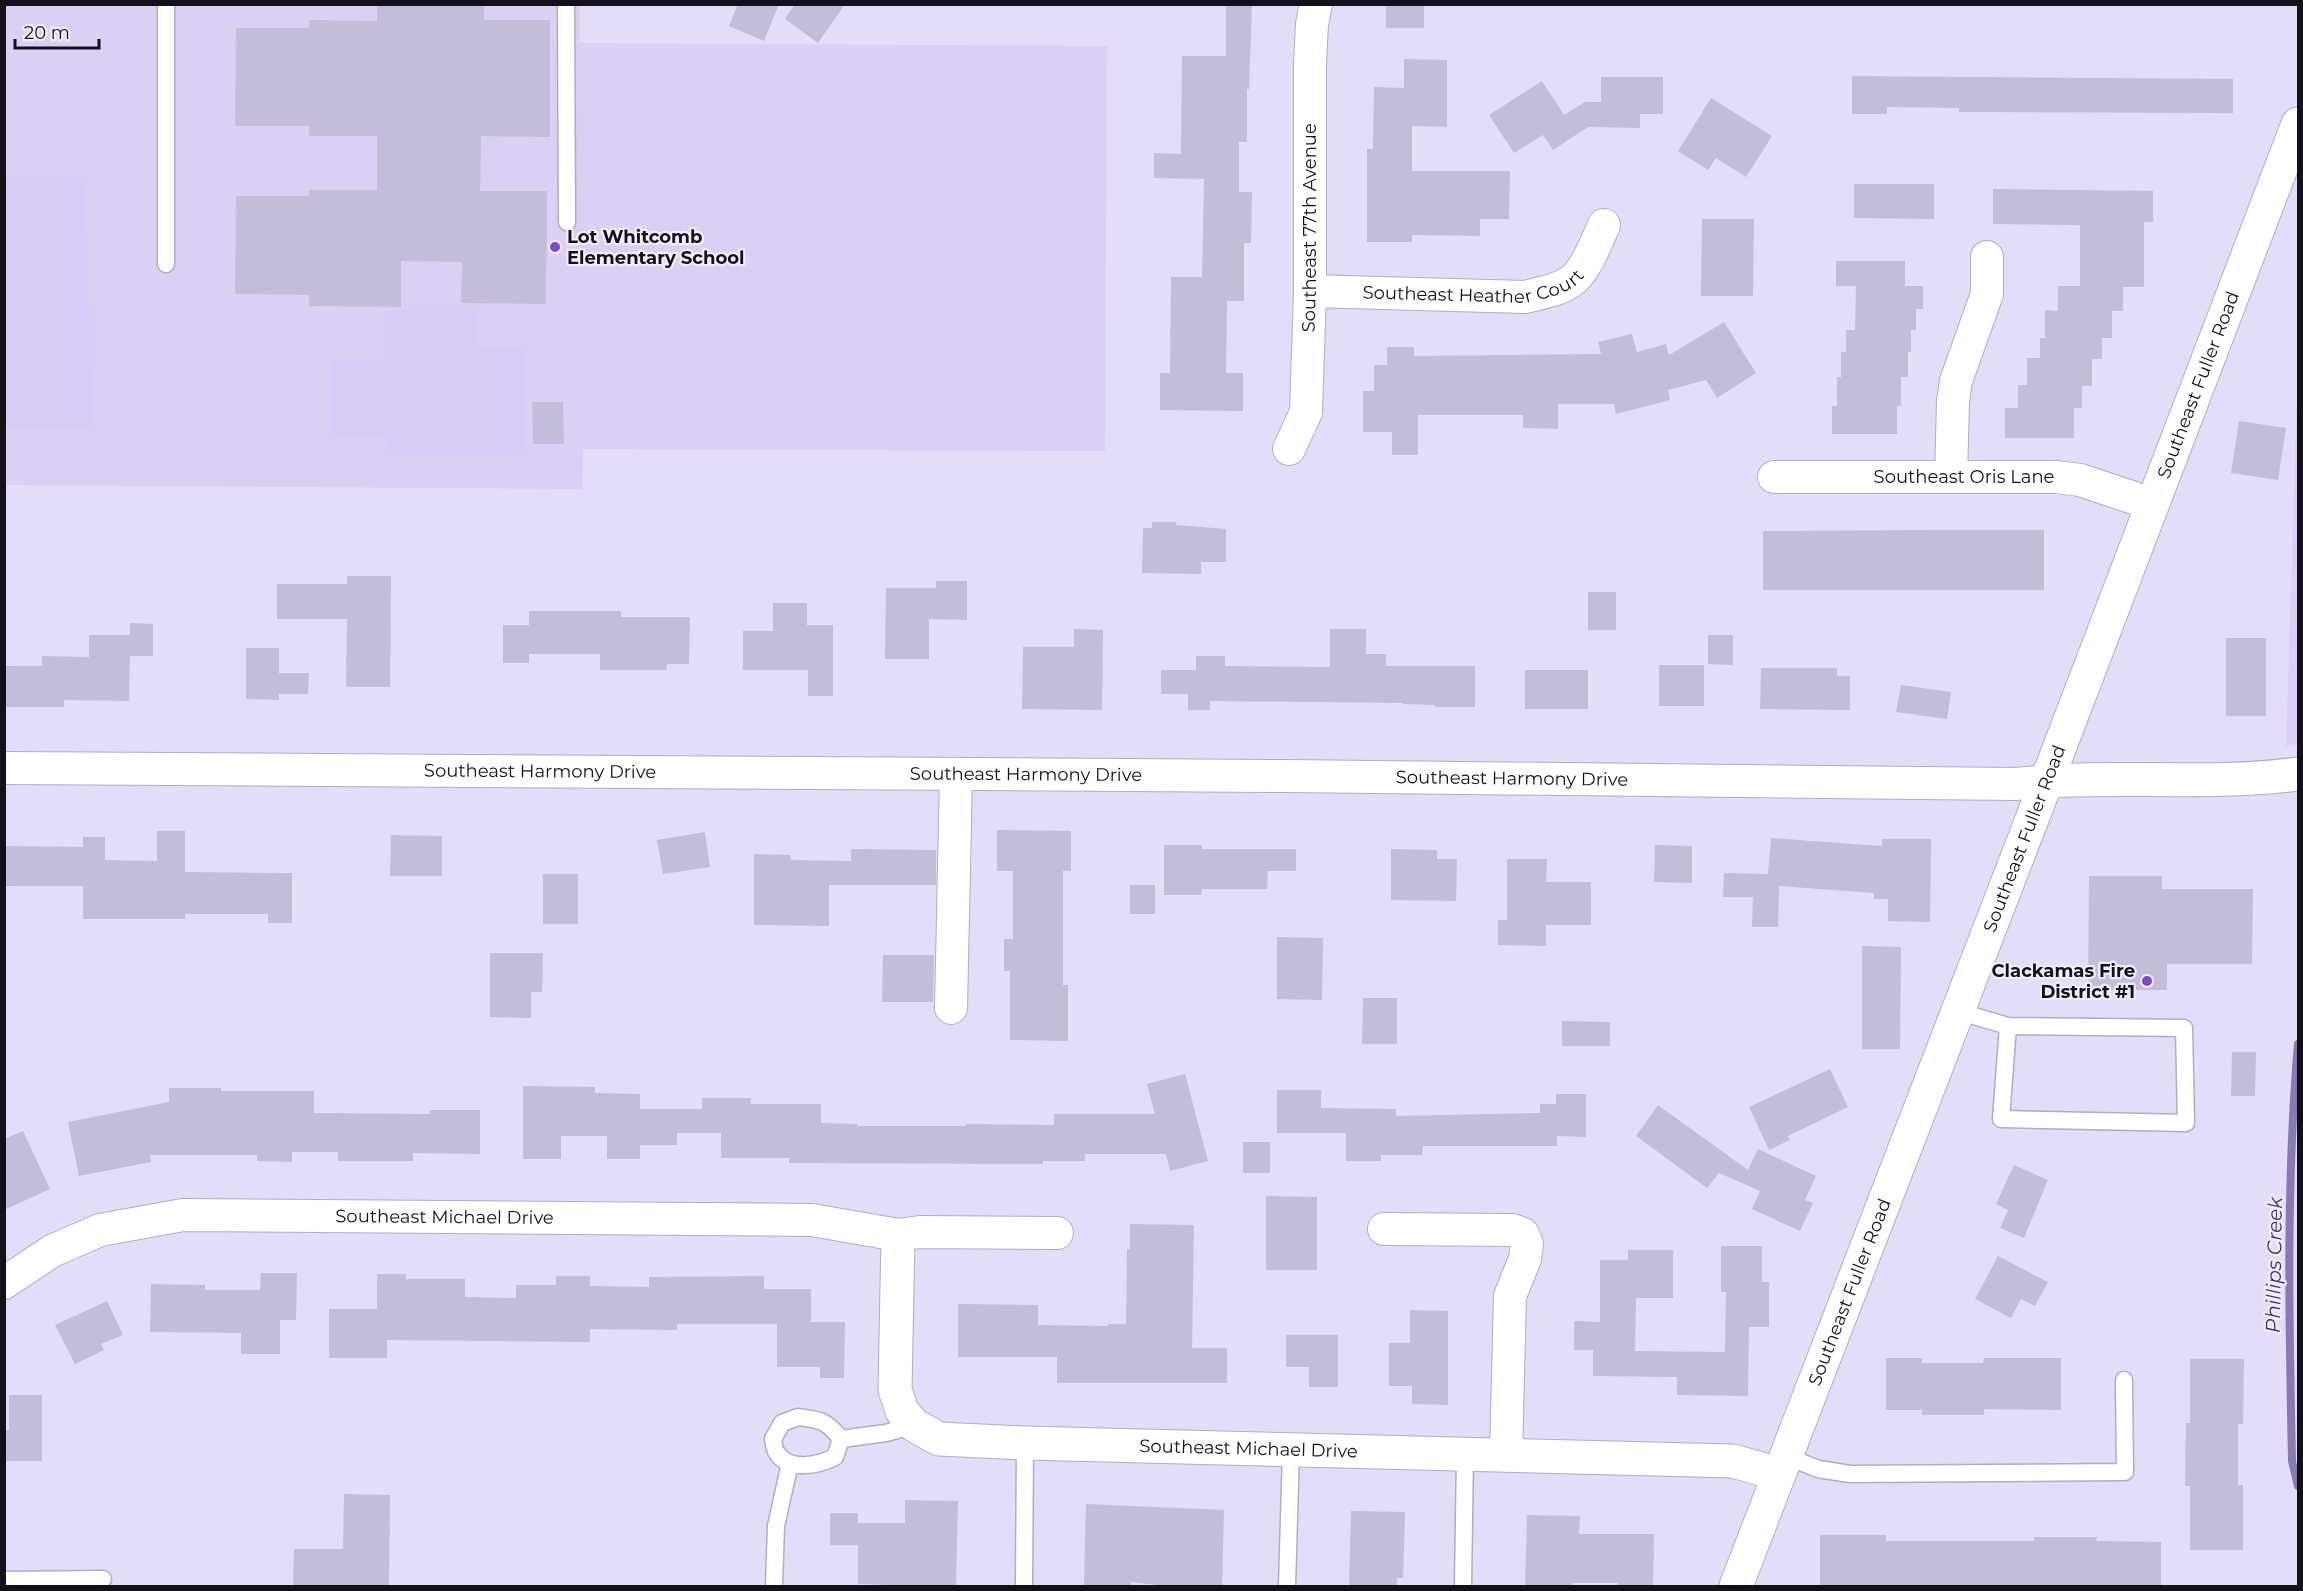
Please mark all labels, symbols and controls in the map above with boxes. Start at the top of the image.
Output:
scale bar [15,12,99,50]
text: 20 m [24,22,70,44]
street label: Southeast 77th Avenue [1298,123,1321,333]
place label: Lot Whitcomb Elementary School [567,226,744,269]
marker: Lot Whitcomb Elementary School [548,240,562,254]
street label: Southeast Heather Court [1362,265,1589,308]
street label: Southeast Fuller Road [2153,288,2244,482]
street label: Southeast Oris Lane [1874,466,2055,488]
street label: Southeast Fuller Road [1979,742,2070,935]
street label: Southeast Harmony Drive [424,760,656,783]
street label: Southeast Harmony Drive [910,763,1142,786]
street label: Southeast Harmony Drive [1396,766,1628,791]
place label: Clackamas Fire District #1 [1992,960,2135,1003]
marker: Clackamas Fire District #1 [2140,974,2154,988]
street label: Southeast Fuller Road [1804,1195,1896,1389]
water label: Phillips Creek [2261,1196,2287,1333]
street label: Southeast Michael Drive [335,1205,554,1229]
street label: Southeast Michael Drive [1139,1435,1358,1462]

